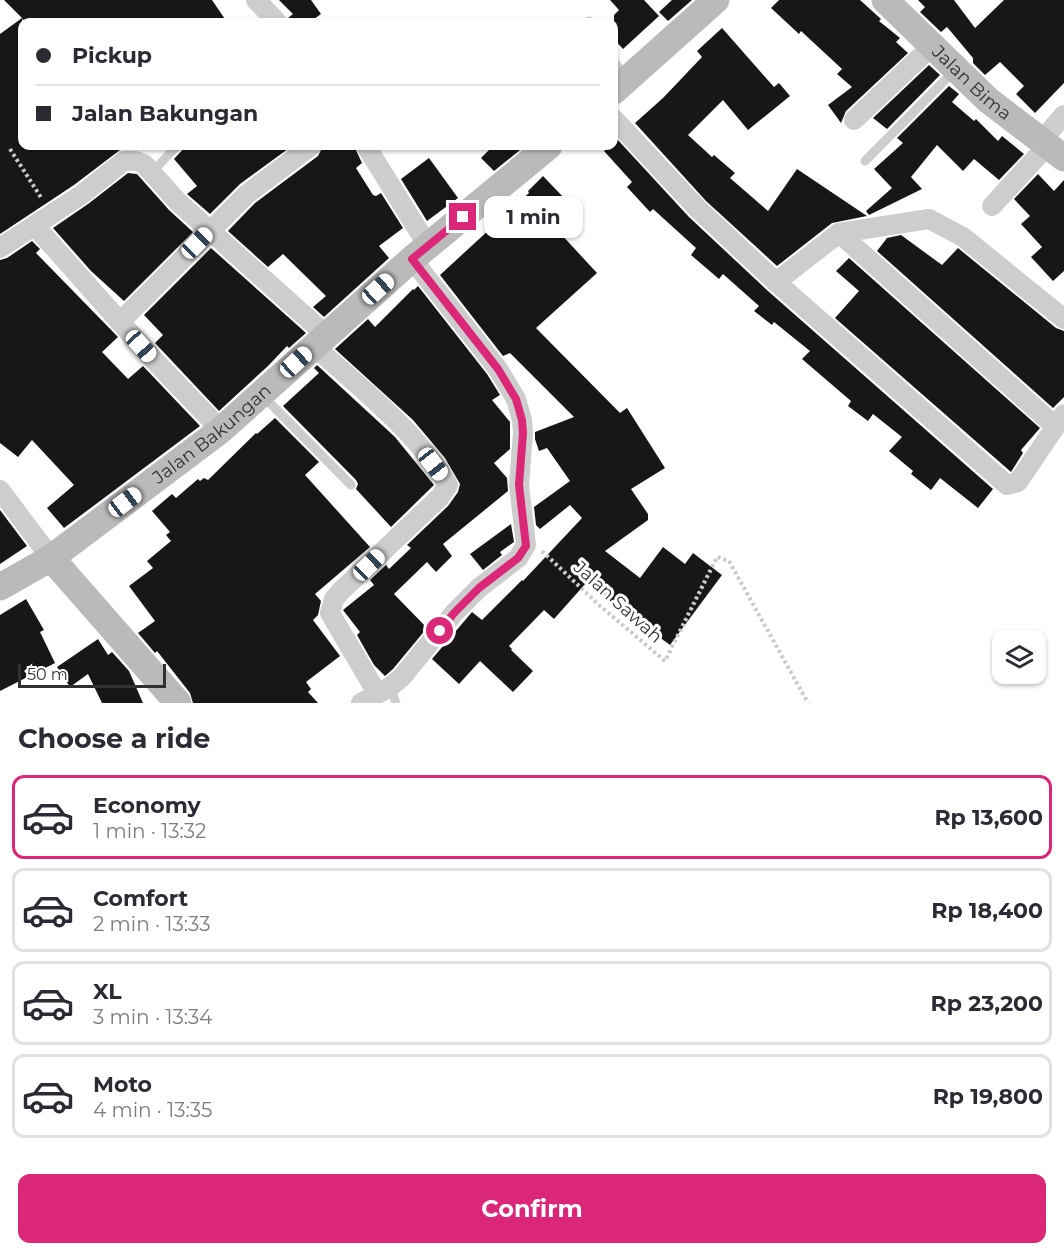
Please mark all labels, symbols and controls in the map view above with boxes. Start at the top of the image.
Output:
street label: Jalan Bima [927,40,1016,125]
text: Pickup [72,42,152,69]
text: Jalan Bakungan [72,100,258,127]
callout: 1 min [484,196,583,238]
route end [449,203,476,230]
text: 1 min [506,205,561,229]
car [178,224,216,262]
car [359,270,397,308]
car [122,327,160,365]
car [277,343,315,381]
street label: Jalan Bakungan [148,379,276,489]
car [415,444,451,484]
car [105,484,145,520]
car [350,546,388,584]
street label: Jalan Sawah [568,556,667,648]
route start [426,617,453,644]
map controls [992,630,1046,684]
button: layers [992,630,1046,684]
scale bar [18,661,166,688]
text: 50 m [27,665,68,684]
text: Choose a ride [18,722,210,755]
icon: car [21,790,75,844]
text: Economy [93,792,201,819]
text: Rp 13,600 [934,804,1043,831]
text: 1 min · 13:32 [93,819,206,843]
icon: car [21,883,75,937]
text: Comfort [93,885,188,912]
text: Rp 18,400 [931,897,1043,924]
text: 2 min · 13:33 [93,912,210,936]
icon: car [21,976,75,1030]
text: XL [93,978,122,1005]
text: Rp 23,200 [931,990,1043,1017]
text: 3 min · 13:34 [93,1005,212,1029]
icon: car [21,1069,75,1123]
text: Moto [93,1071,152,1098]
text: Rp 19,800 [933,1083,1043,1110]
text: 4 min · 13:35 [93,1098,212,1122]
button: Confirm [18,1174,1046,1243]

